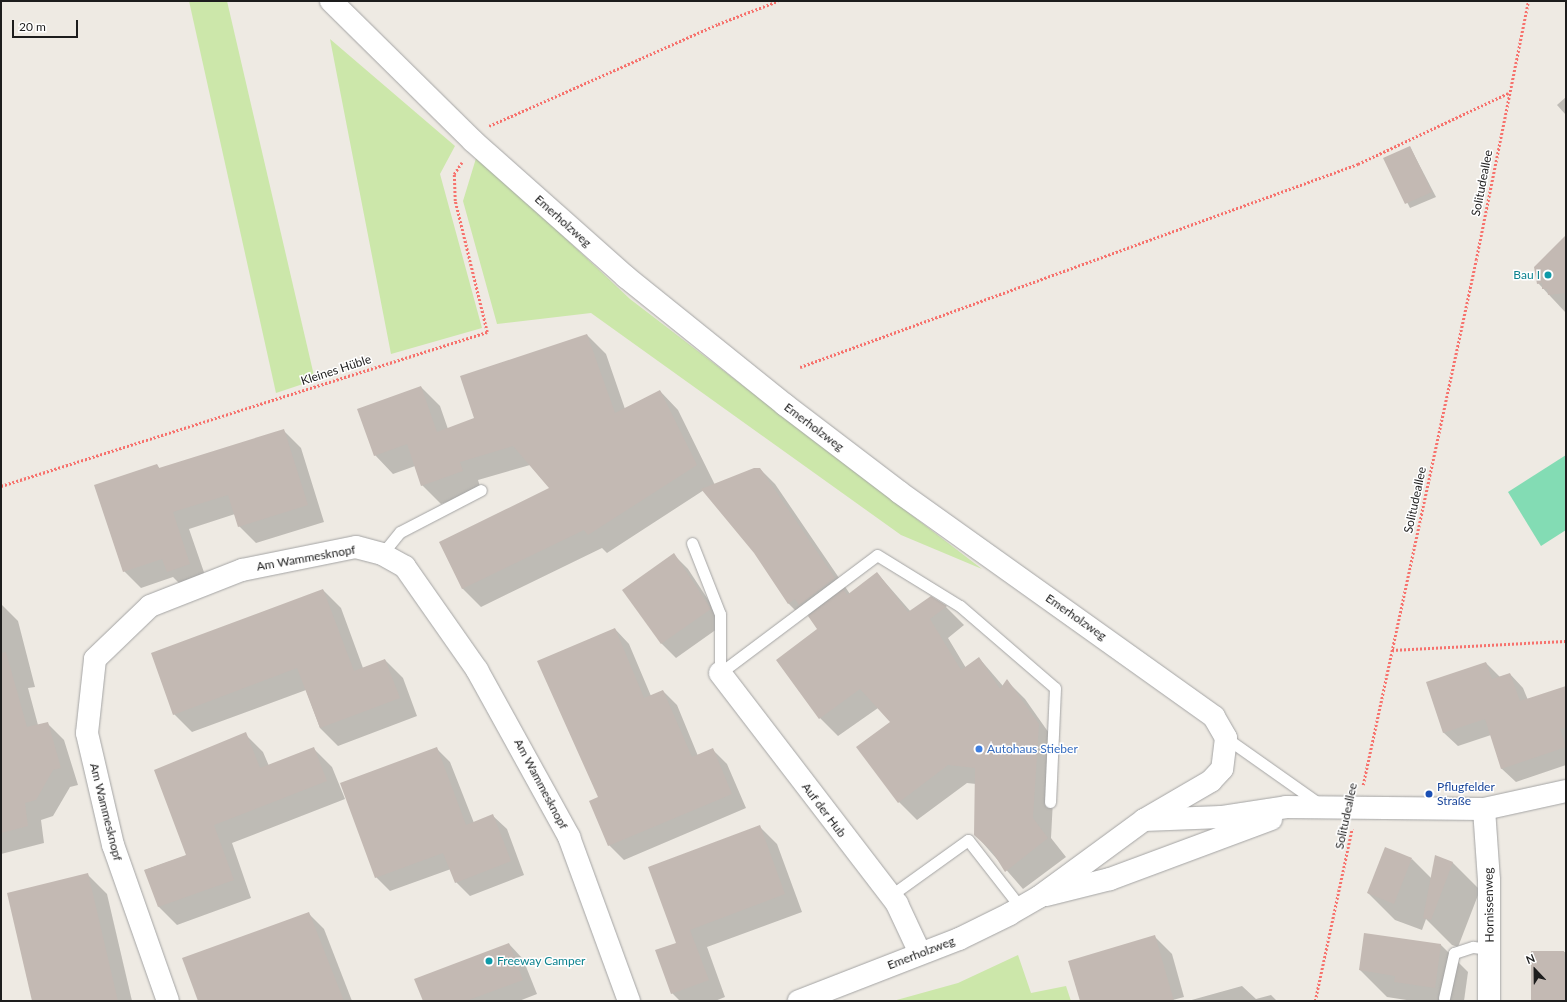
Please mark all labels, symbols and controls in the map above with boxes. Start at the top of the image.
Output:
scale bar [14,12,80,38]
text: 20 m [19,19,46,34]
street label: Solitudeallee [1469,149,1495,217]
street label: Emerholzweg [532,192,594,250]
place label: Bau I [1513,268,1540,282]
marker: Bau I [1543,270,1553,280]
street label: Kleines Hüble [299,352,373,388]
street label: Emerholzweg [781,400,847,454]
street label: Solitudeallee [1401,466,1429,534]
street label: Am Wammesknopf [255,542,357,574]
street label: Emerholzweg [1043,591,1109,643]
street label: Am Wammesknopf [511,736,571,832]
place label: Autohaus Stieber [987,742,1078,756]
marker: Autohaus Stieber [974,744,984,754]
street label: Am Wammesknopf [87,762,125,862]
street label: Auf der Hub [799,780,849,840]
place label: Pflugfelder Straße [1437,780,1495,808]
street label: Solitudeallee [1332,782,1360,850]
marker: Pflugfelder Straße [1424,789,1434,799]
street label: Hornissenweg [1481,867,1497,943]
street label: Emerholzweg [885,934,957,972]
north arrow [1515,950,1555,990]
text: N [1524,951,1537,966]
place label: Freeway Camper [497,954,586,968]
marker: Freeway Camper [484,956,494,966]

